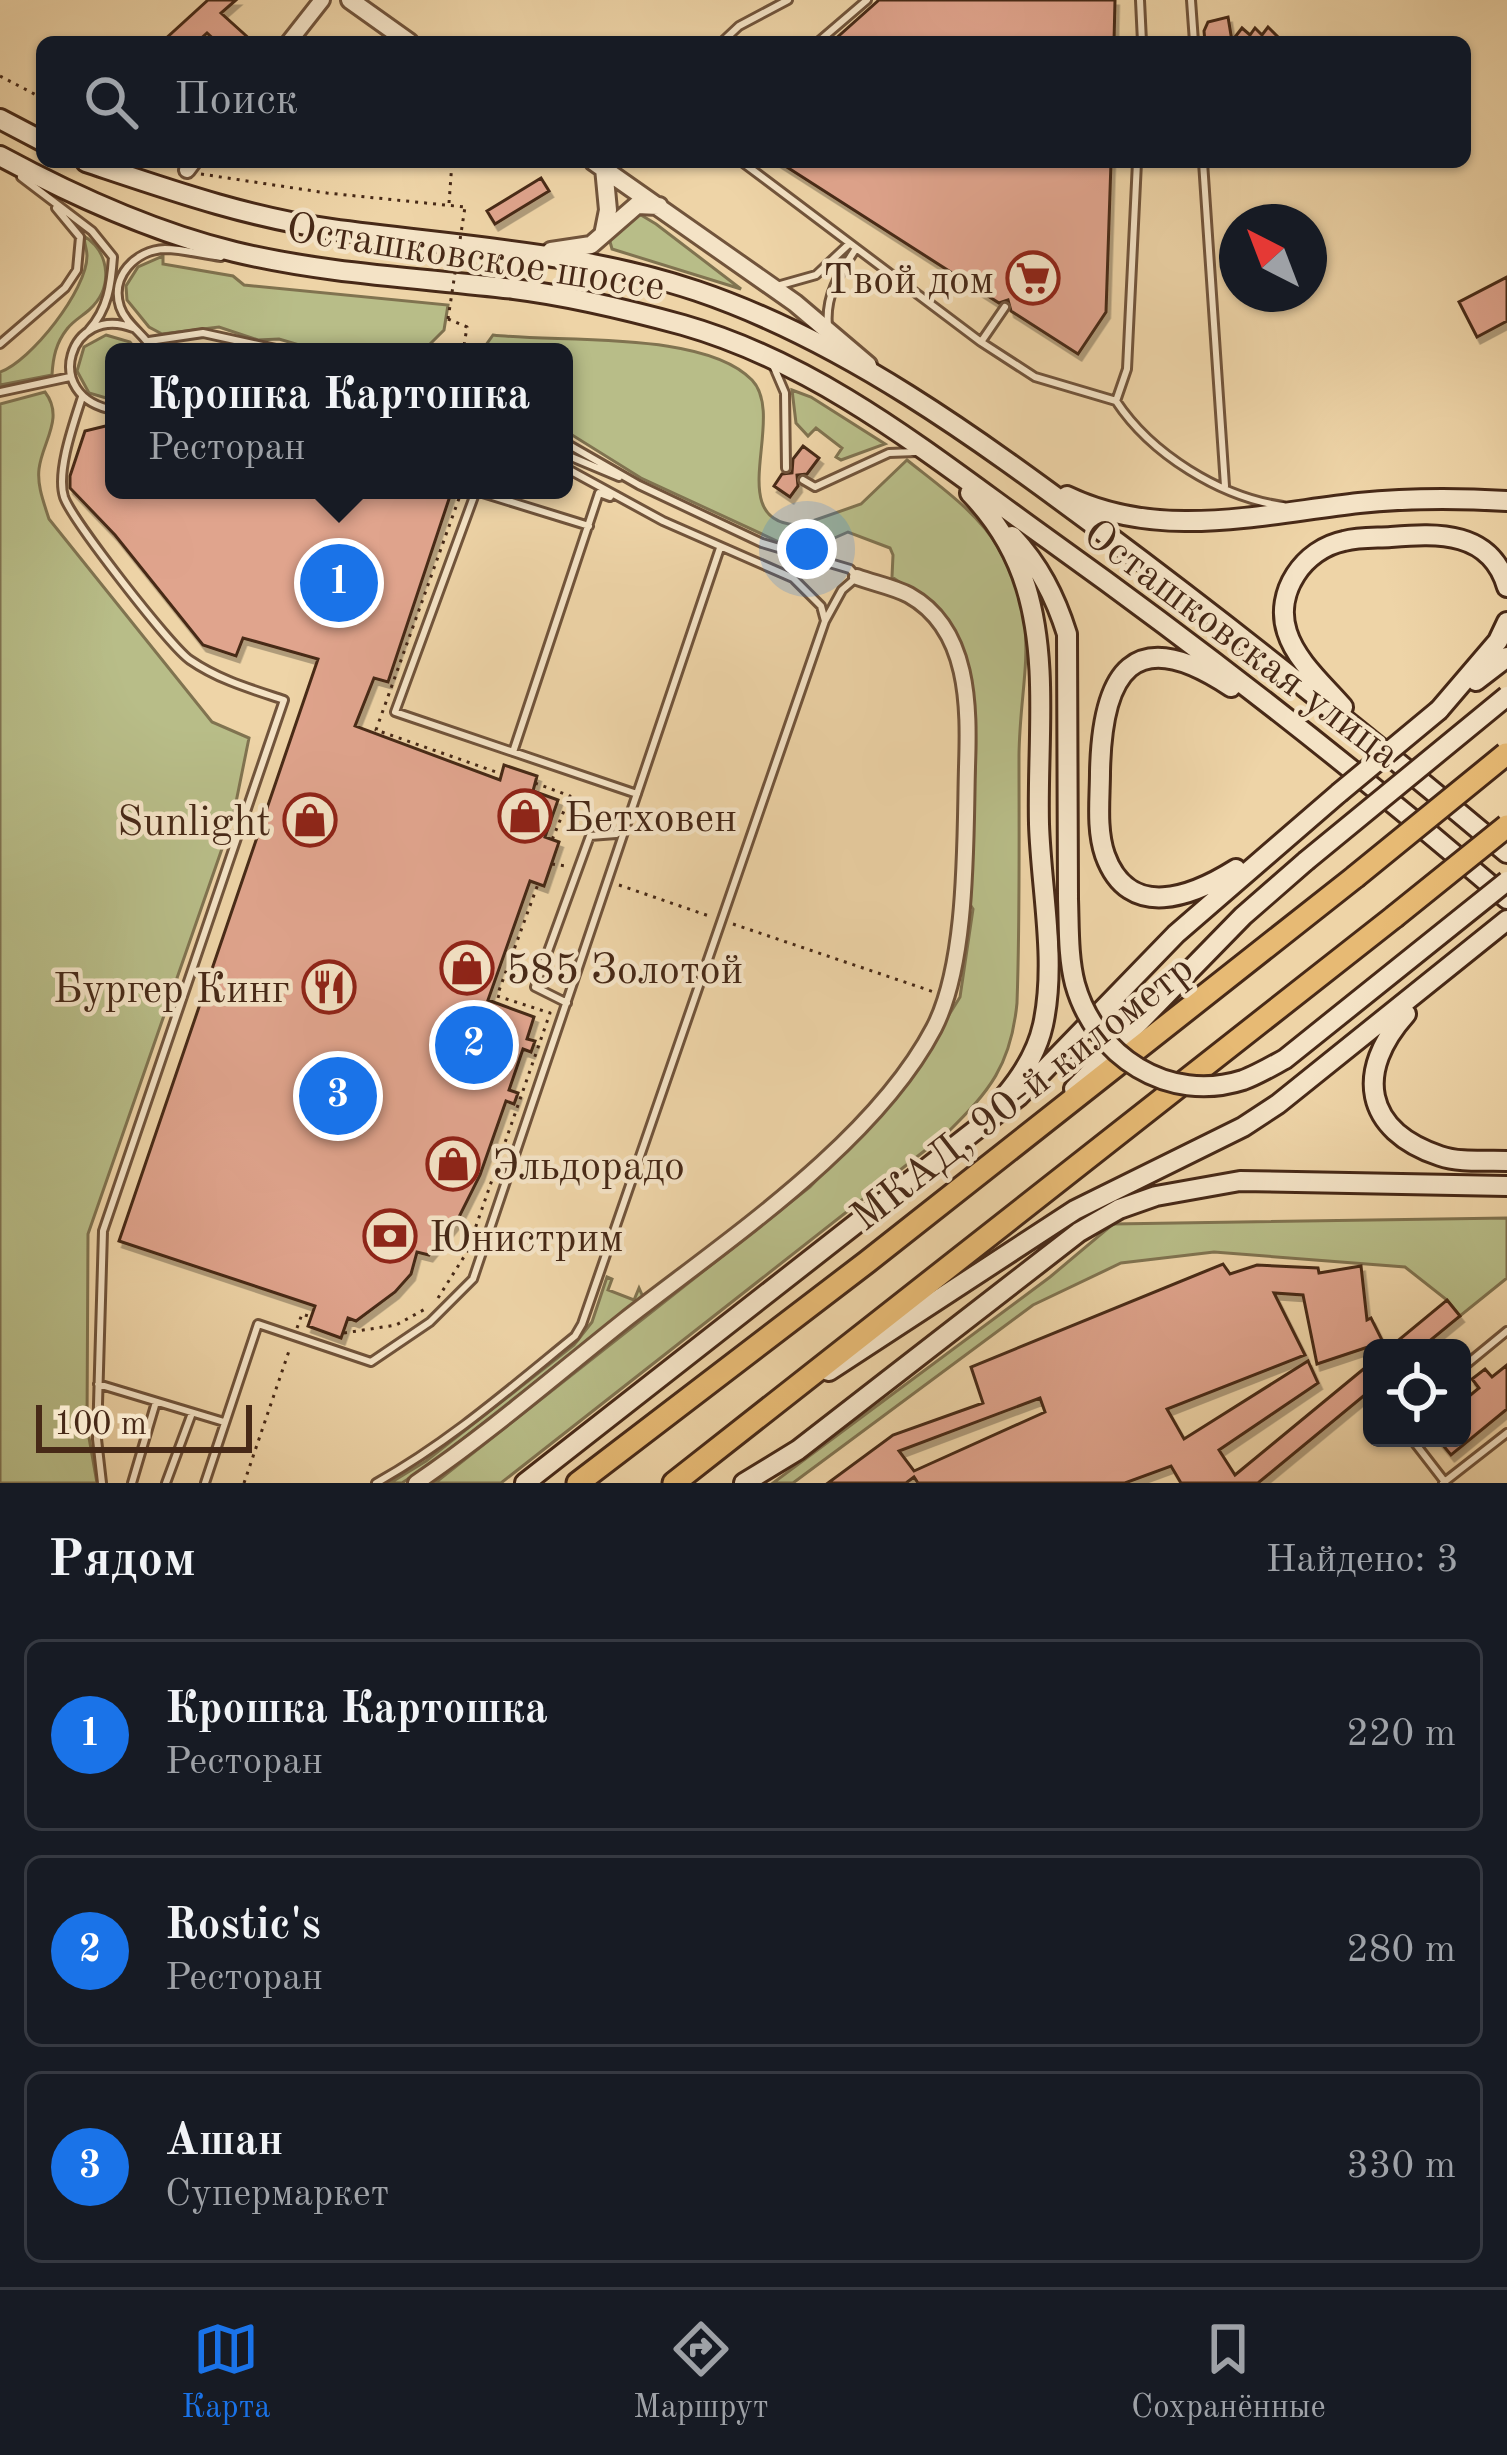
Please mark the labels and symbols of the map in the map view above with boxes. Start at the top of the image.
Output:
north arrow [1219,204,1327,312]
street label: Осташковское шоссе [283,208,668,310]
supermarket icon: Твой дом [1005,250,1061,306]
place label: Твой дом [823,261,994,303]
street label: Осташковская улица [1075,513,1406,777]
your location [777,519,837,579]
pin: 1 [300,538,378,628]
shop icon: Бетховен [497,788,553,844]
shop icon: Sunlight [282,792,338,848]
place label: Бетховен [564,799,737,841]
place label: Sunlight [117,803,271,845]
shop icon: 585 Золотой [439,940,495,996]
street label: МКАД, 90-й километр [845,948,1202,1240]
place label: 585 Золотой [506,951,743,993]
restaurant icon: Бургер Кинг [301,959,357,1015]
place label: Бургер Кинг [53,970,290,1012]
pin: 2 [435,1000,513,1090]
pin: 3 [299,1051,377,1141]
shop icon: Эльдорадо [425,1136,481,1192]
place label: Эльдорадо [492,1147,685,1189]
bank icon: Юнистрим [362,1208,418,1264]
place label: Юнистрим [429,1219,623,1261]
scale bar [36,1399,252,1452]

